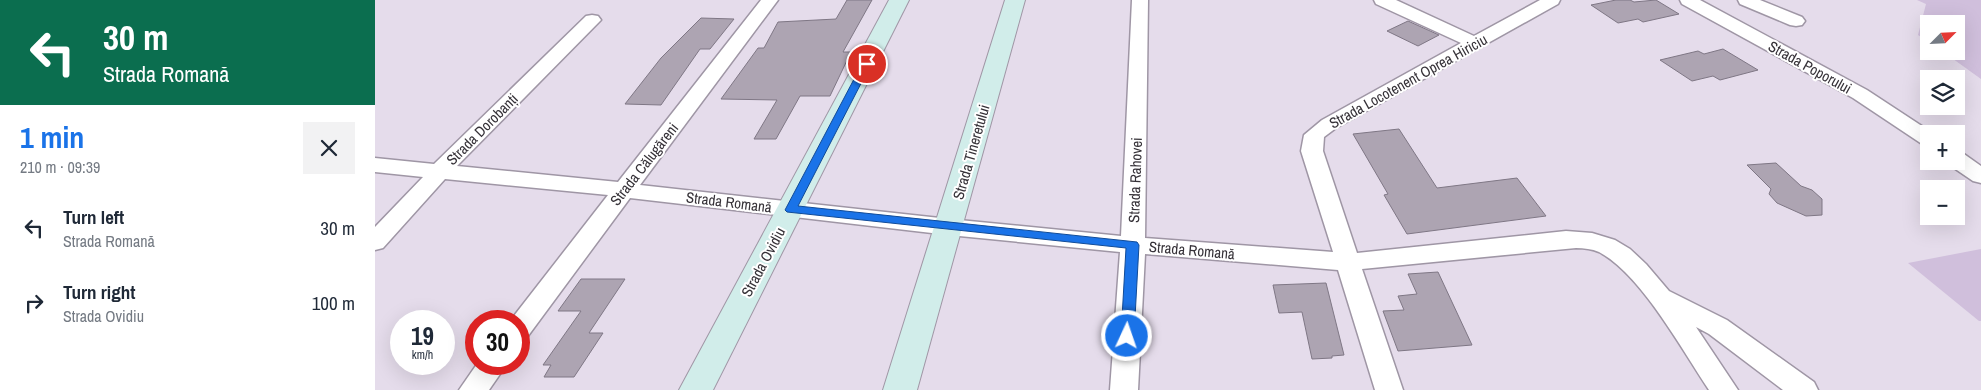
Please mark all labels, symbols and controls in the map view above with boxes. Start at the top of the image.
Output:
text: 30 m [103,14,168,61]
north arrow [1920,15,1965,60]
map controls [1920,15,1965,225]
icon: left [20,20,85,85]
street label: Strada Locotenent Oprea Hiriciu [1325,29,1491,133]
street label: Strada Poporului [1765,35,1855,99]
pin [846,43,888,85]
icon: arrive [853,50,881,78]
text: Strada Romană [103,59,229,89]
button: layers [1920,70,1965,115]
street label: Strada Dorobanți [441,88,523,170]
street label: Strada Tineretului [947,102,995,202]
text: 1 min [20,117,84,157]
street label: Strada Călugăreni [605,118,683,210]
button: close [303,122,355,174]
button: + [1920,125,1965,170]
street label: Strada Rahovei [1123,137,1147,223]
text: 210 m · 09:39 [20,156,100,178]
button: − [1920,180,1965,225]
street label: Strada Romană [685,186,773,218]
text: Turn left [63,204,124,230]
icon: left [20,214,48,242]
text: 30 m [320,215,355,241]
street label: Strada Ovidiu [736,224,790,300]
text: Strada Romană [63,230,155,252]
street label: Strada Romană [1148,236,1236,264]
text: Turn right [63,279,135,305]
icon: right [20,289,48,317]
text: 100 m [312,290,355,316]
text: Strada Ovidiu [63,305,144,327]
position arrow [1100,309,1152,361]
speed limit sign: 30 [465,310,530,375]
text: 19 [411,319,434,353]
text: km/h [412,347,433,363]

